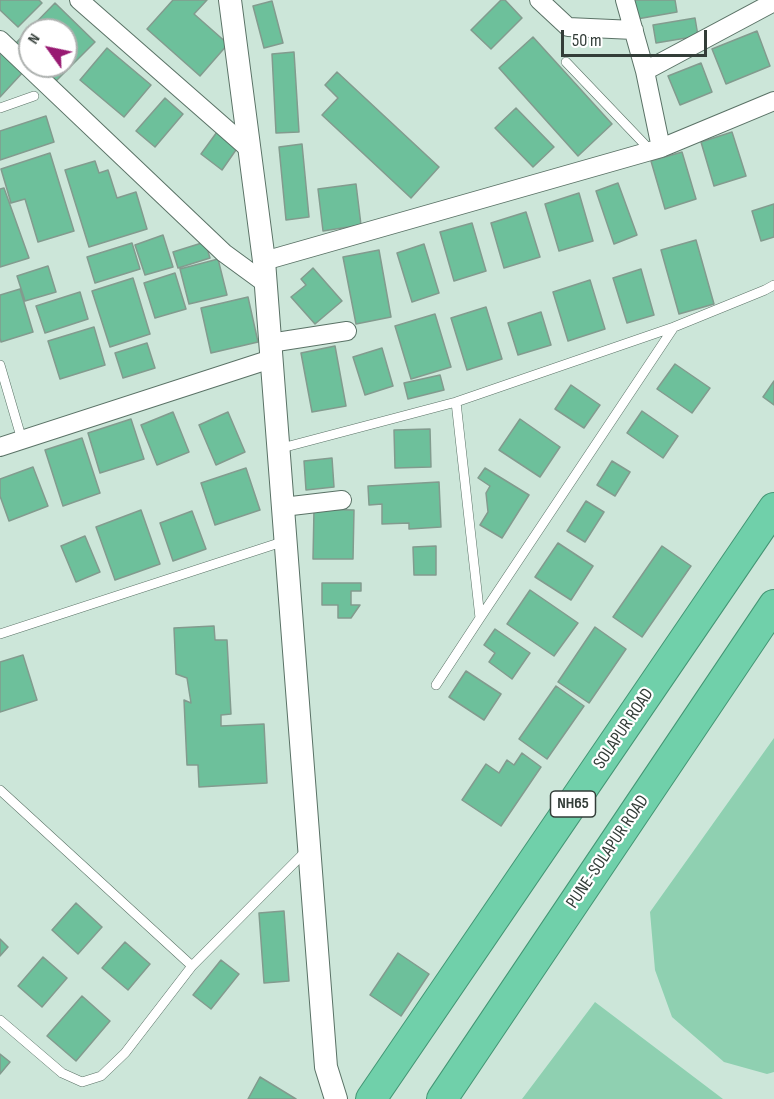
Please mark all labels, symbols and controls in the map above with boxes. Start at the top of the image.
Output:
north arrow [18,18,78,78]
scale bar [564,18,710,56]
text: N [24,30,44,48]
text: 50 m [572,30,602,51]
street label: SOLAPUR ROAD [589,685,659,773]
road number: NH65 [550,791,596,817]
street label: PUNE-SOLAPUR ROAD [562,791,654,913]

